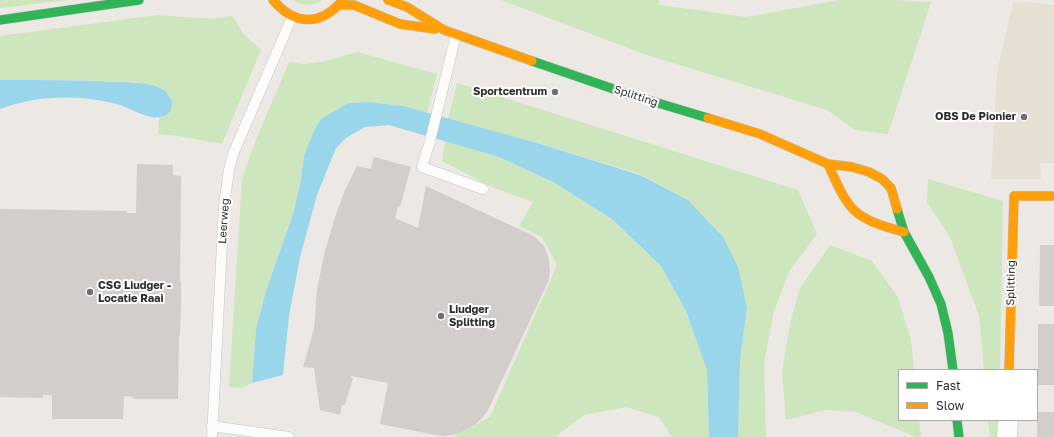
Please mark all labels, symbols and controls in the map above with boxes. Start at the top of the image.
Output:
street label: Splitting [612,83,660,109]
place label: Sportcentrum [473,85,547,99]
marker: Sportcentrum [550,87,560,97]
place label: OBS De Pionier [935,110,1016,124]
marker: OBS De Pionier [1019,112,1029,122]
street label: Leerweg [216,198,232,244]
street label: Splitting [1004,260,1018,306]
place label: CSG Liudger - Locatie Raai [98,279,171,305]
marker: CSG Liudger - Locatie Raai [85,287,95,297]
place label: Liudger Splitting [449,303,495,329]
marker: Liudger Splitting [436,311,446,321]
legend [898,369,1038,421]
text: Fast [936,378,961,393]
text: Slow [936,398,964,413]

